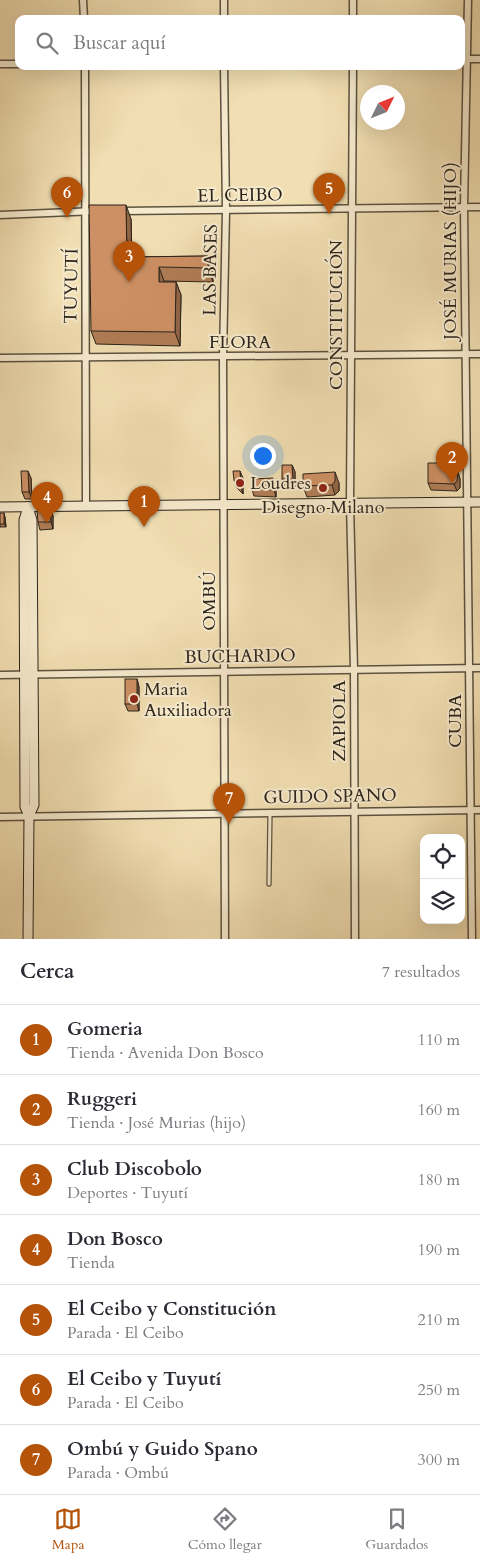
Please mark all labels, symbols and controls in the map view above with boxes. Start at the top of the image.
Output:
search box [15,15,465,70]
icon: search [33,29,61,57]
text: Buscar aquí [73,30,166,56]
north arrow [360,85,405,130]
street label: JOSÉ MURIAS (HIJO) [438,162,463,343]
pin: 5 [313,173,345,214]
pin: 6 [51,177,83,218]
street label: EL CEIBO [197,182,283,209]
street label: LAS BASES [197,224,224,316]
street label: CONSTITUCIÓN [324,239,349,390]
pin: 3 [113,241,145,282]
street label: TUYUTÍ [58,248,85,324]
street label: FLORA [209,330,271,355]
pin: 2 [436,442,468,483]
your location [250,443,276,469]
place label: Loudres [250,471,311,496]
marker: Loudres [234,477,246,489]
pin: 4 [31,482,63,523]
marker: Disegno Milano [317,482,329,494]
pin: 1 [128,486,160,527]
place label: Disegno Milano [261,495,385,520]
street label: OMBÚ [197,571,222,631]
street label: BUCHARDO [184,643,296,670]
place label: Maria Auxiliadora [144,677,232,723]
street label: ZAPIOLA [327,680,352,762]
marker: Maria Auxiliadora [128,693,140,705]
street label: CUBA [443,694,468,748]
pin: 7 [213,783,245,824]
street label: GUIDO SPANO [263,783,397,810]
map controls [420,834,465,924]
button: locate [420,834,465,879]
button: layers [420,879,465,924]
text: Cerca [20,957,74,986]
text: 7 resultados [382,961,460,983]
text: Gomeria [67,1016,143,1042]
text: 1 [32,1029,40,1051]
text: 110 m [418,1029,460,1051]
text: Tienda · Avenida Don Bosco [67,1042,264,1064]
text: Ruggeri [67,1086,137,1112]
text: 2 [32,1099,40,1121]
text: 160 m [418,1099,460,1121]
text: Tienda · José Murias (hijo) [67,1112,246,1134]
text: Club Discobolo [67,1156,202,1182]
text: 3 [32,1169,40,1191]
text: 180 m [418,1169,460,1191]
text: Deportes · Tuyutí [67,1182,188,1204]
text: Don Bosco [67,1226,163,1252]
text: 4 [32,1239,40,1261]
text: 190 m [418,1239,460,1261]
text: Tienda [67,1252,115,1274]
text: El Ceibo y Constitución [67,1296,276,1322]
text: 5 [32,1309,40,1331]
text: 210 m [418,1309,460,1331]
text: Parada · El Ceibo [67,1322,184,1344]
text: El Ceibo y Tuyutí [67,1366,222,1392]
text: 6 [32,1379,40,1401]
text: 250 m [418,1379,460,1401]
text: Parada · El Ceibo [67,1392,184,1414]
text: Ombú y Guido Spano [67,1436,258,1462]
text: 7 [32,1449,40,1471]
text: 300 m [418,1449,460,1471]
text: Parada · Ombú [67,1462,169,1484]
tab: Mapa [52,1505,84,1554]
tab: Cómo llegar [188,1505,262,1554]
tab: Guardados [365,1505,428,1554]

